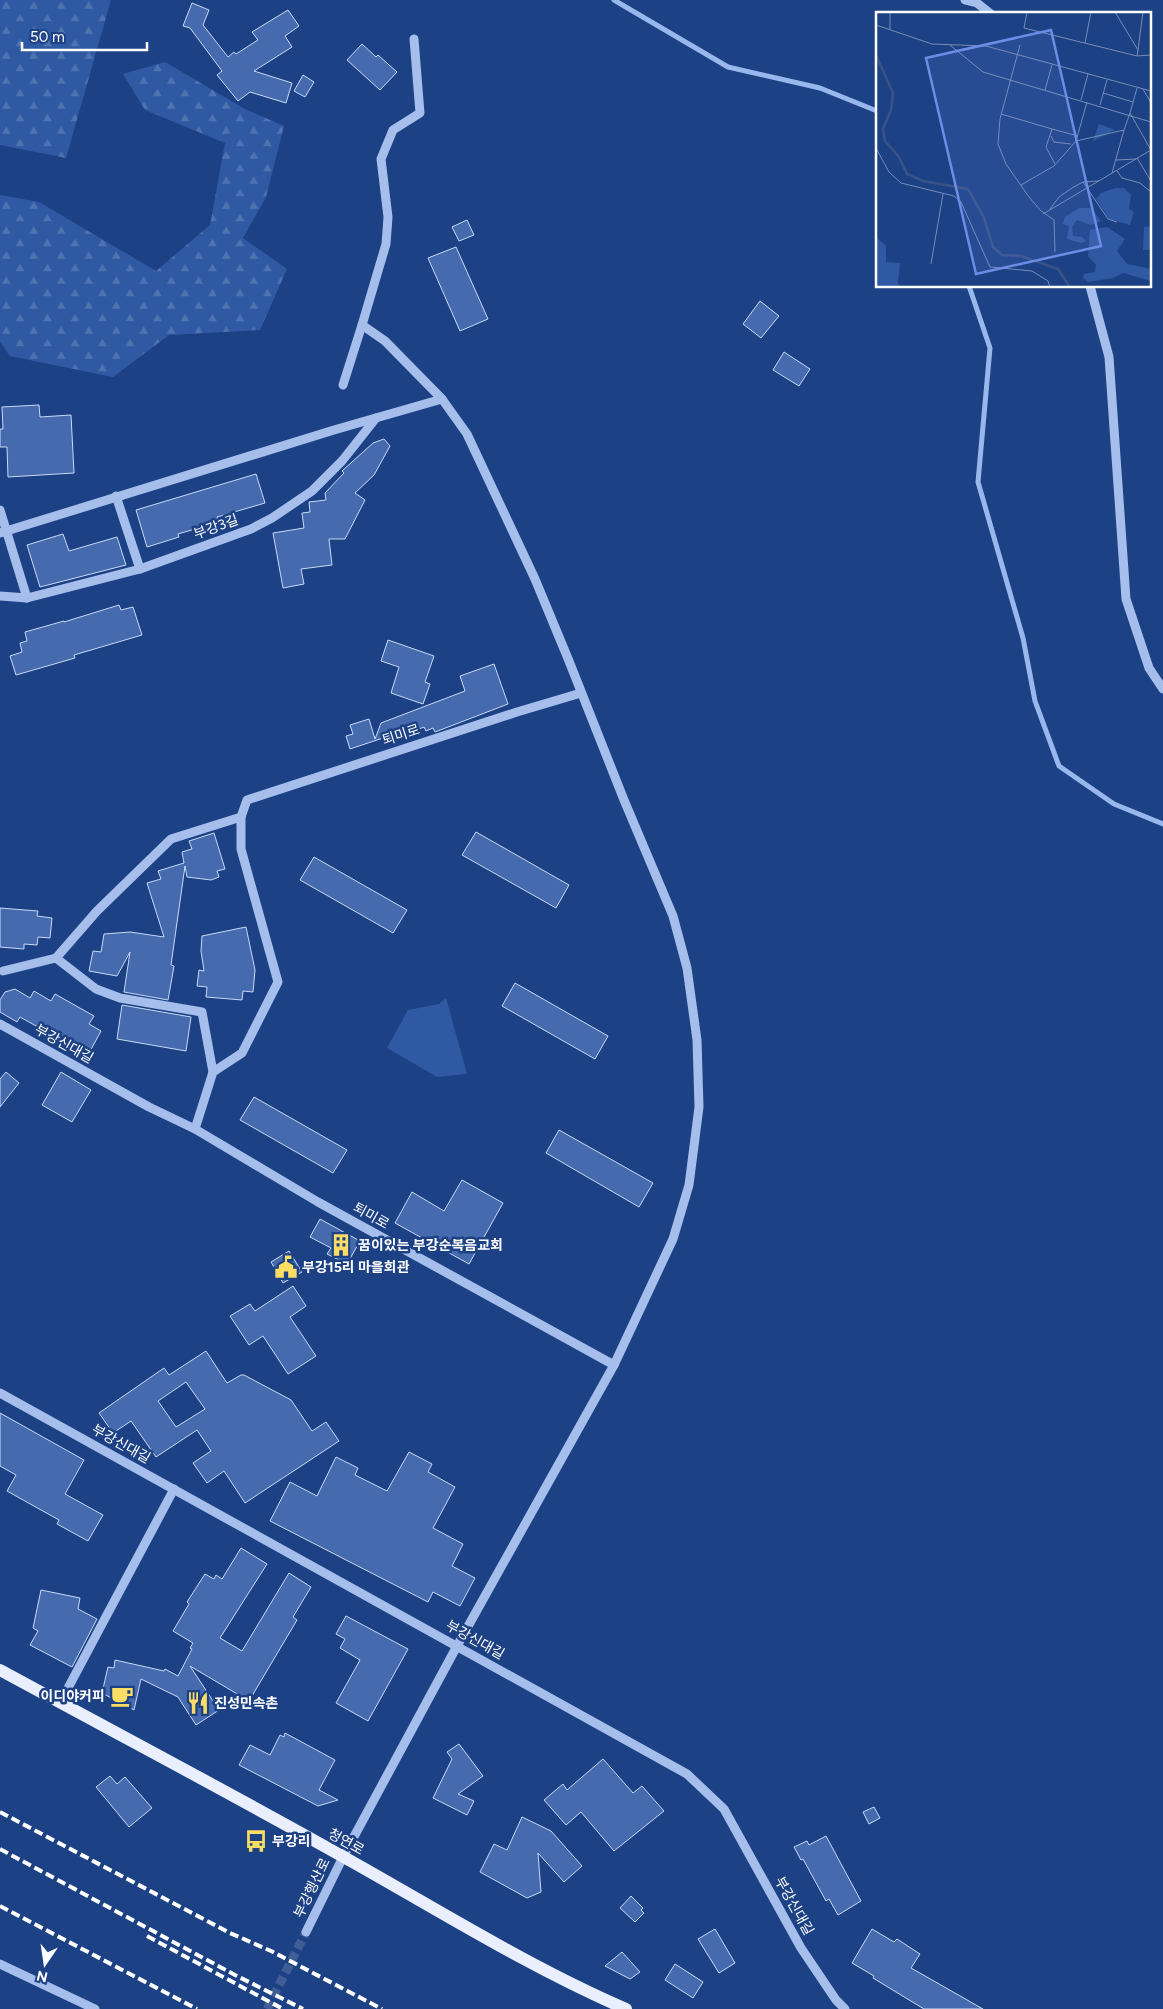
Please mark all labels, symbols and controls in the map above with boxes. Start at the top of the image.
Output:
inset map [876,12,1150,288]
scale bar [22,20,148,52]
text: 50 m [30,28,65,46]
street label: 부강3길 [191,511,241,543]
street label: 퇴미로 [380,721,422,749]
street label: 부강신대길 [32,1021,96,1067]
street label: 퇴미로 [350,1199,392,1233]
building icon: 꿈이있는 부강순복음교회 [328,1232,354,1258]
place label: 꿈이있는 부강순복음교회 [358,1237,503,1254]
public building icon: 부강15리 마을회관 [273,1254,299,1280]
place label: 부강15리 마을회관 [302,1259,410,1276]
street label: 부강신대길 [89,1421,153,1467]
street label: 부강신대길 [443,1617,507,1663]
cafe icon: 이디야커피 [109,1683,135,1709]
place label: 이디야커피 [41,1688,105,1705]
restaurant icon: 진성민속촌 [185,1690,211,1716]
place label: 진성민속촌 [214,1695,279,1712]
street label: 청연로 [325,1825,367,1859]
bus stop icon: 부강리 [243,1828,269,1854]
place label: 부강리 [272,1833,311,1850]
street label: 부강행산로 [290,1855,334,1921]
street label: 부강신대길 [771,1874,817,1938]
north arrow [20,1939,70,1989]
text: N [35,1967,49,1986]

